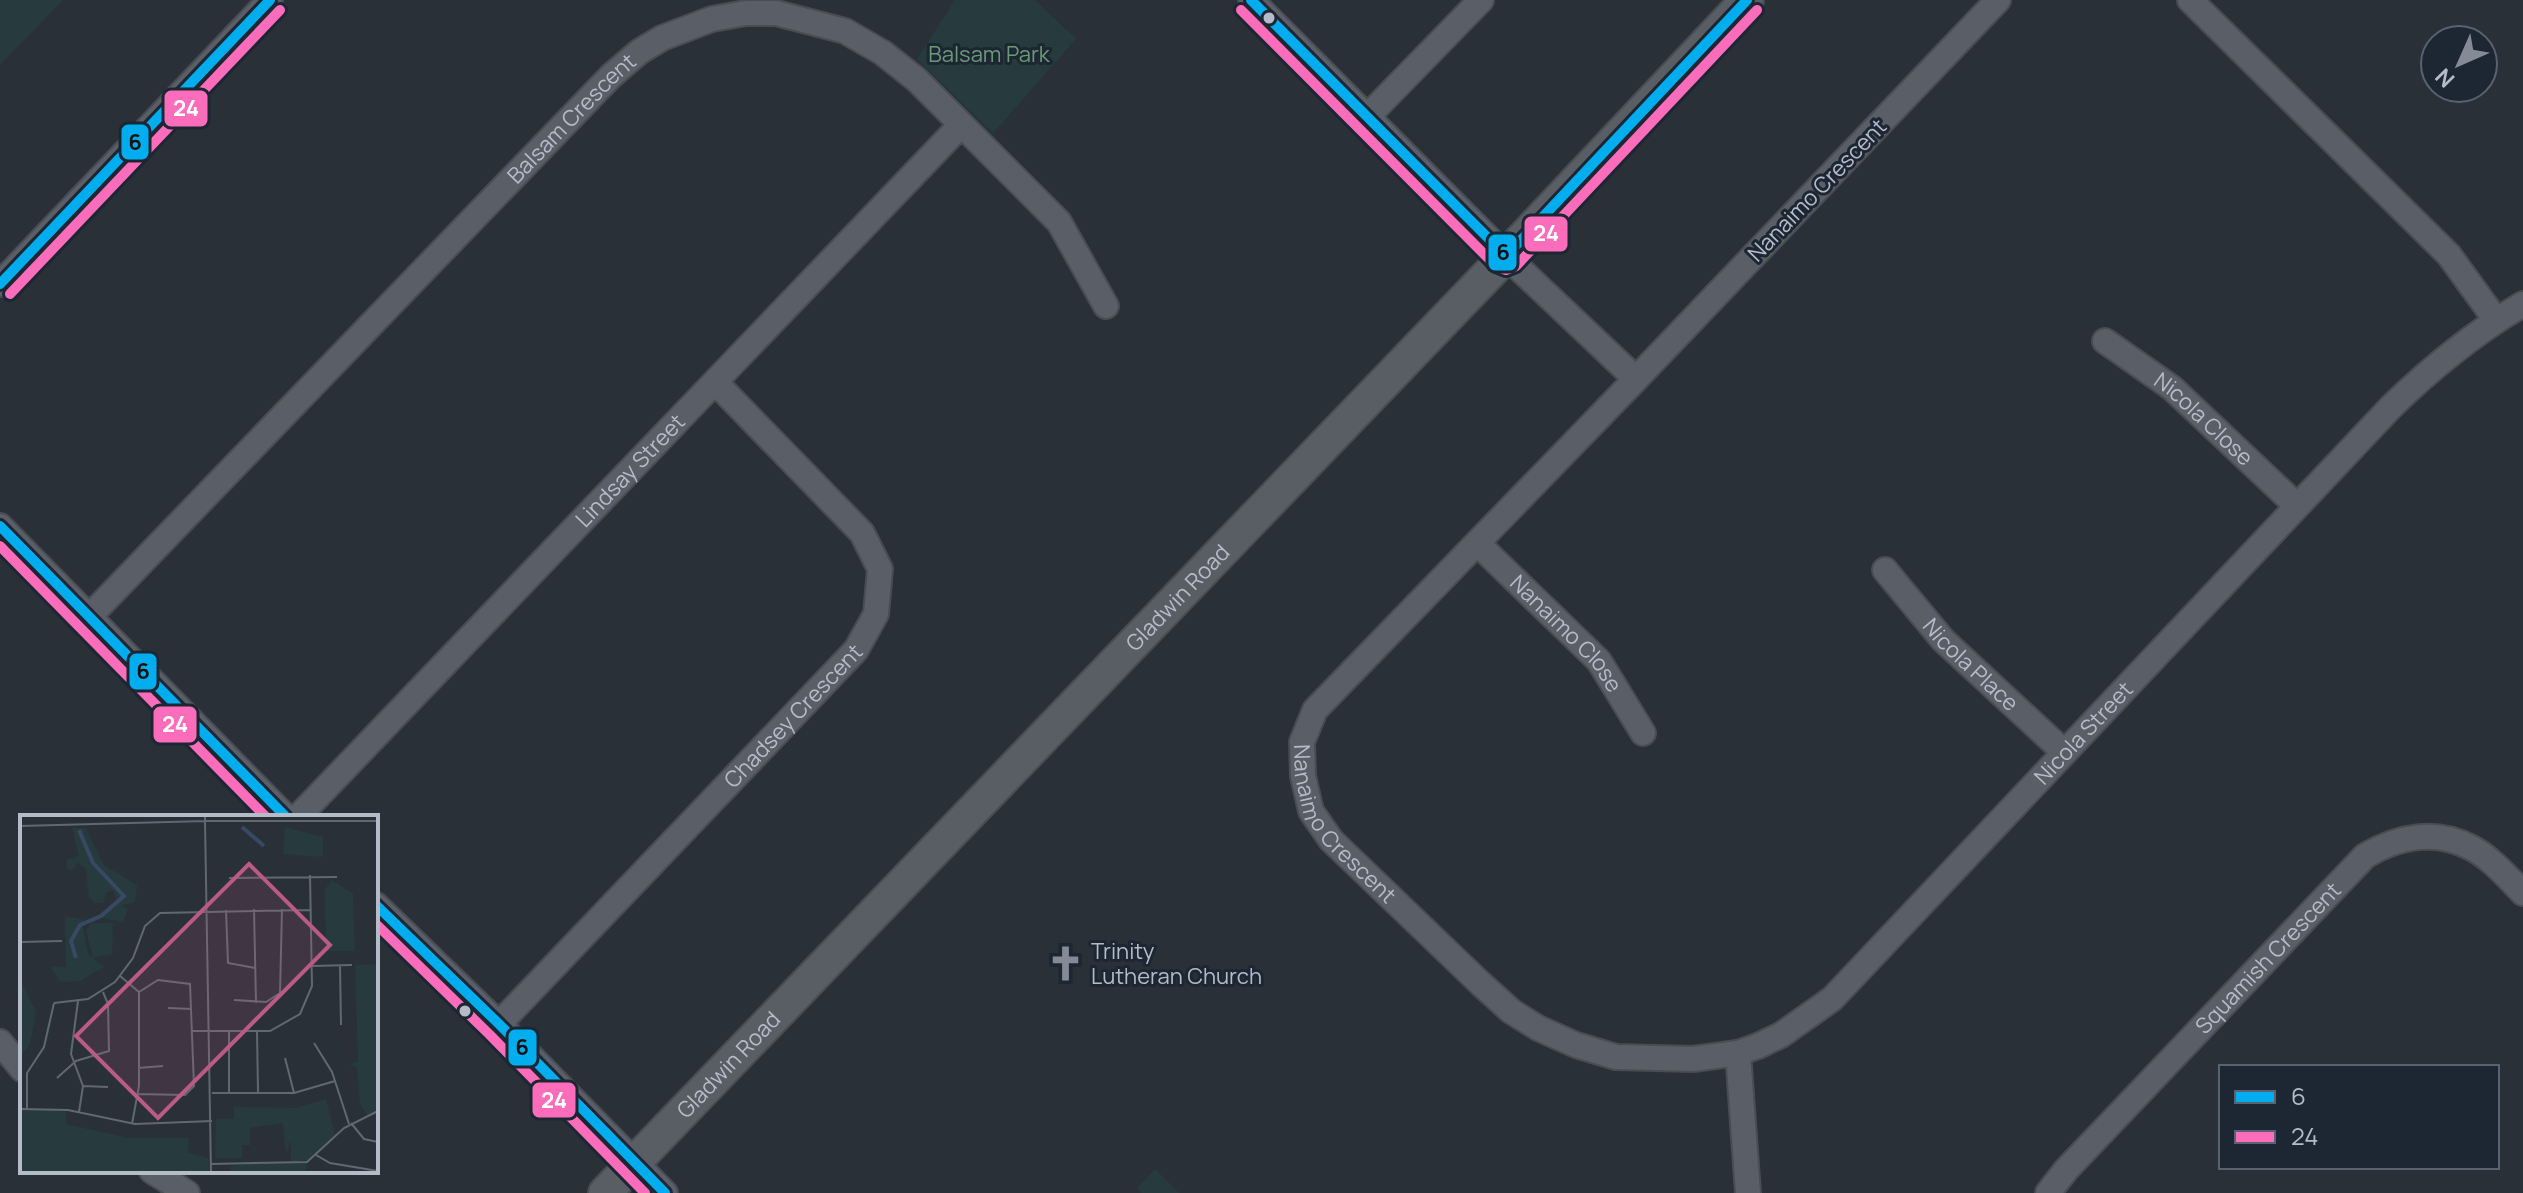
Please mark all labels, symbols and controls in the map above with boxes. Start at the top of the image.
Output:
unlabelled marker [1261,10,1277,26]
north arrow [2419,24,2499,104]
park label: Balsam Park [928,39,1051,69]
street label: Balsam Crescent [500,46,642,190]
text: N [2429,62,2461,94]
line badge: 24 [163,89,209,128]
text: 24 [173,93,199,123]
street label: Nanaimo Crescent [1741,112,1893,268]
line badge: 6 [120,123,150,161]
text: 6 [128,127,142,157]
line badge: 24 [1523,215,1569,253]
text: 24 [1533,218,1559,248]
line badge: 6 [1487,233,1518,272]
text: 6 [1496,237,1510,267]
street label: Nicola Close [2148,365,2260,472]
street label: Lindsay Street [569,407,692,534]
street label: Gladwin Road [1119,538,1236,658]
street label: Nanaimo Close [1504,568,1629,698]
street label: Nicola Place [1916,612,2025,718]
street label: Chadsey Crescent [717,637,869,794]
line badge: 6 [128,652,158,691]
text: 6 [136,656,150,686]
street label: Nicola Street [2027,675,2139,791]
line badge: 24 [152,705,198,744]
text: 24 [162,709,188,739]
street label: Nanaimo Crescent [1287,744,1403,910]
inset map [20,815,378,1173]
street label: Squamish Crescent [2188,875,2348,1040]
place label: Trinity Lutheran Church [1091,936,1262,991]
church icon: Trinity Lutheran Church [1046,945,1084,983]
unlabelled marker [457,1003,473,1019]
street label: Gladwin Road [670,1005,787,1125]
line badge: 6 [507,1028,538,1067]
text: 6 [515,1032,529,1062]
legend [2219,1065,2499,1169]
text: 6 [2291,1079,2306,1112]
line badge: 24 [531,1081,577,1119]
text: 24 [541,1085,567,1115]
text: 24 [2291,1119,2318,1152]

